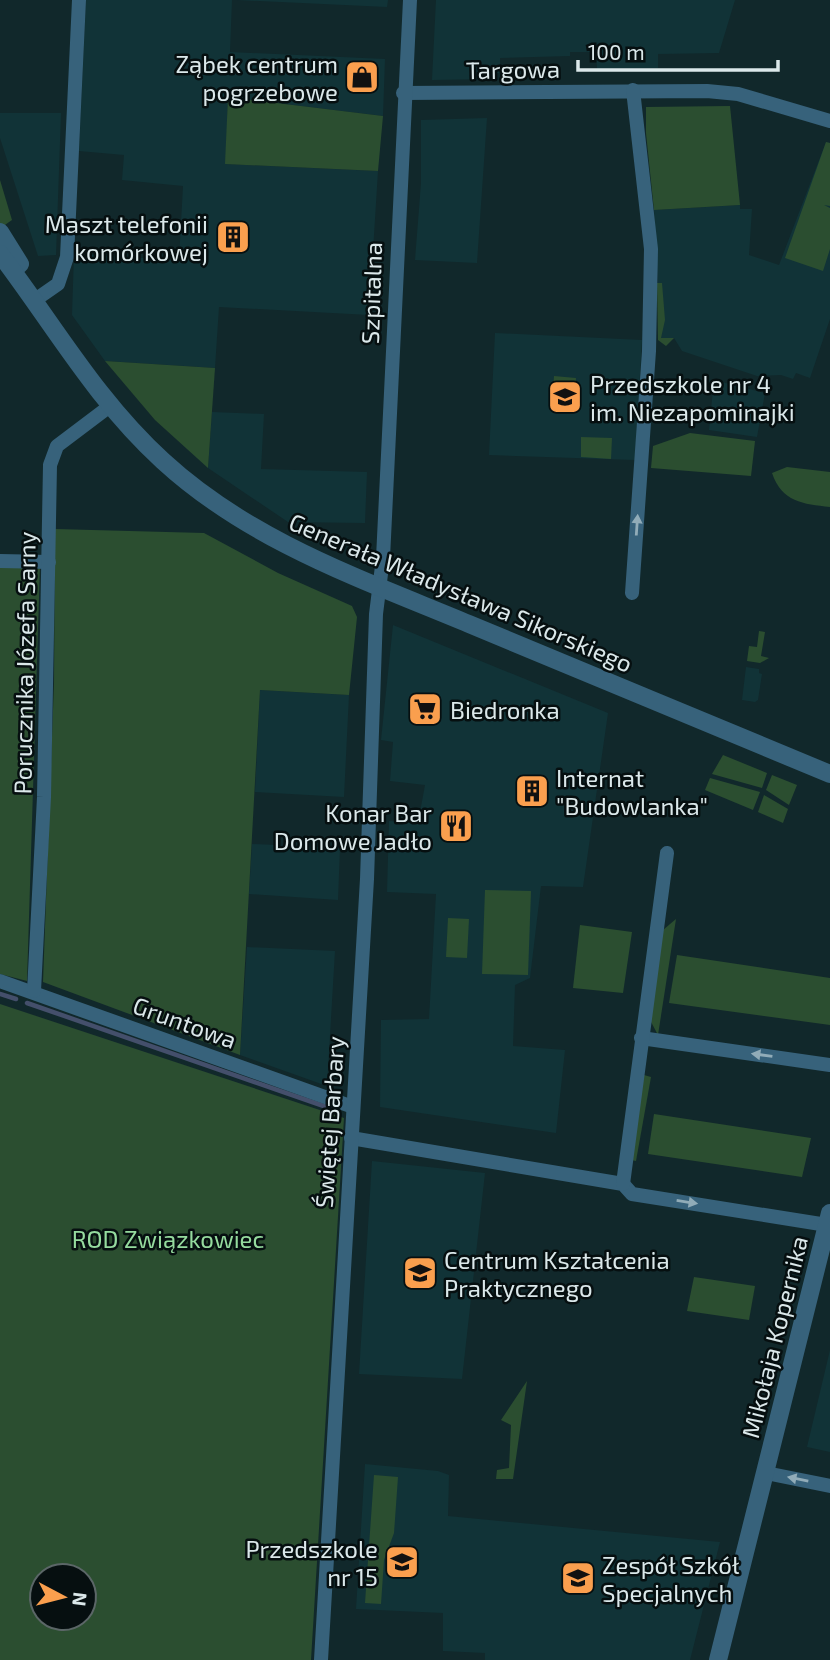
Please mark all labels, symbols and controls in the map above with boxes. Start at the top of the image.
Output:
scale bar [578,28,778,72]
text: 100 m [588,39,645,64]
place label: Ząbek centrum pogrzebowe [175,49,338,106]
street label: Targowa [466,54,560,84]
shop icon: Ząbek centrum pogrzebowe [343,58,381,96]
place label: Maszt telefonii komórkowej [45,209,208,266]
building icon: Maszt telefonii komórkowej [214,218,252,256]
street label: Szpitalna [355,241,387,345]
place label: Przedszkole nr 4 im. Niezapominajki [590,369,795,426]
school or university icon: Przedszkole nr 4 im. Niezapominajki [546,378,584,416]
street label: Generała Władysława Sikorskiego [285,506,637,678]
one-way arrow [632,514,643,536]
street label: Porucznika Józefa Sarny [7,531,41,794]
supermarket icon: Biedronka [406,690,444,728]
place label: Biedronka [450,695,560,724]
place label: Internat "Budowlanka" [556,763,708,820]
building icon: Internat "Budowlanka" [513,772,551,810]
place label: Konar Bar Domowe Jadło [274,798,432,855]
restaurant icon: Konar Bar Domowe Jadło [437,807,475,845]
street label: Gruntowa [129,990,241,1054]
street label: Świętej Barbary [309,1035,349,1209]
one-way arrow [751,1049,773,1060]
one-way arrow [676,1197,698,1208]
park label: ROD Związkowiec [72,1224,264,1253]
street label: Mikołaja Kopernika [735,1233,813,1441]
place label: Centrum Kształcenia Praktycznego [444,1245,670,1302]
school or university icon: Centrum Kształcenia Praktycznego [401,1254,439,1292]
one-way arrow [787,1474,809,1485]
place label: Przedszkole nr 15 [245,1534,378,1591]
school or university icon: Przedszkole nr 15 [383,1543,421,1581]
place label: Zespół Szkół Specjalnych [602,1550,740,1607]
school or university icon: Zespół Szkół Specjalnych [559,1559,597,1597]
north arrow [28,1562,98,1632]
text: N [68,1591,93,1607]

